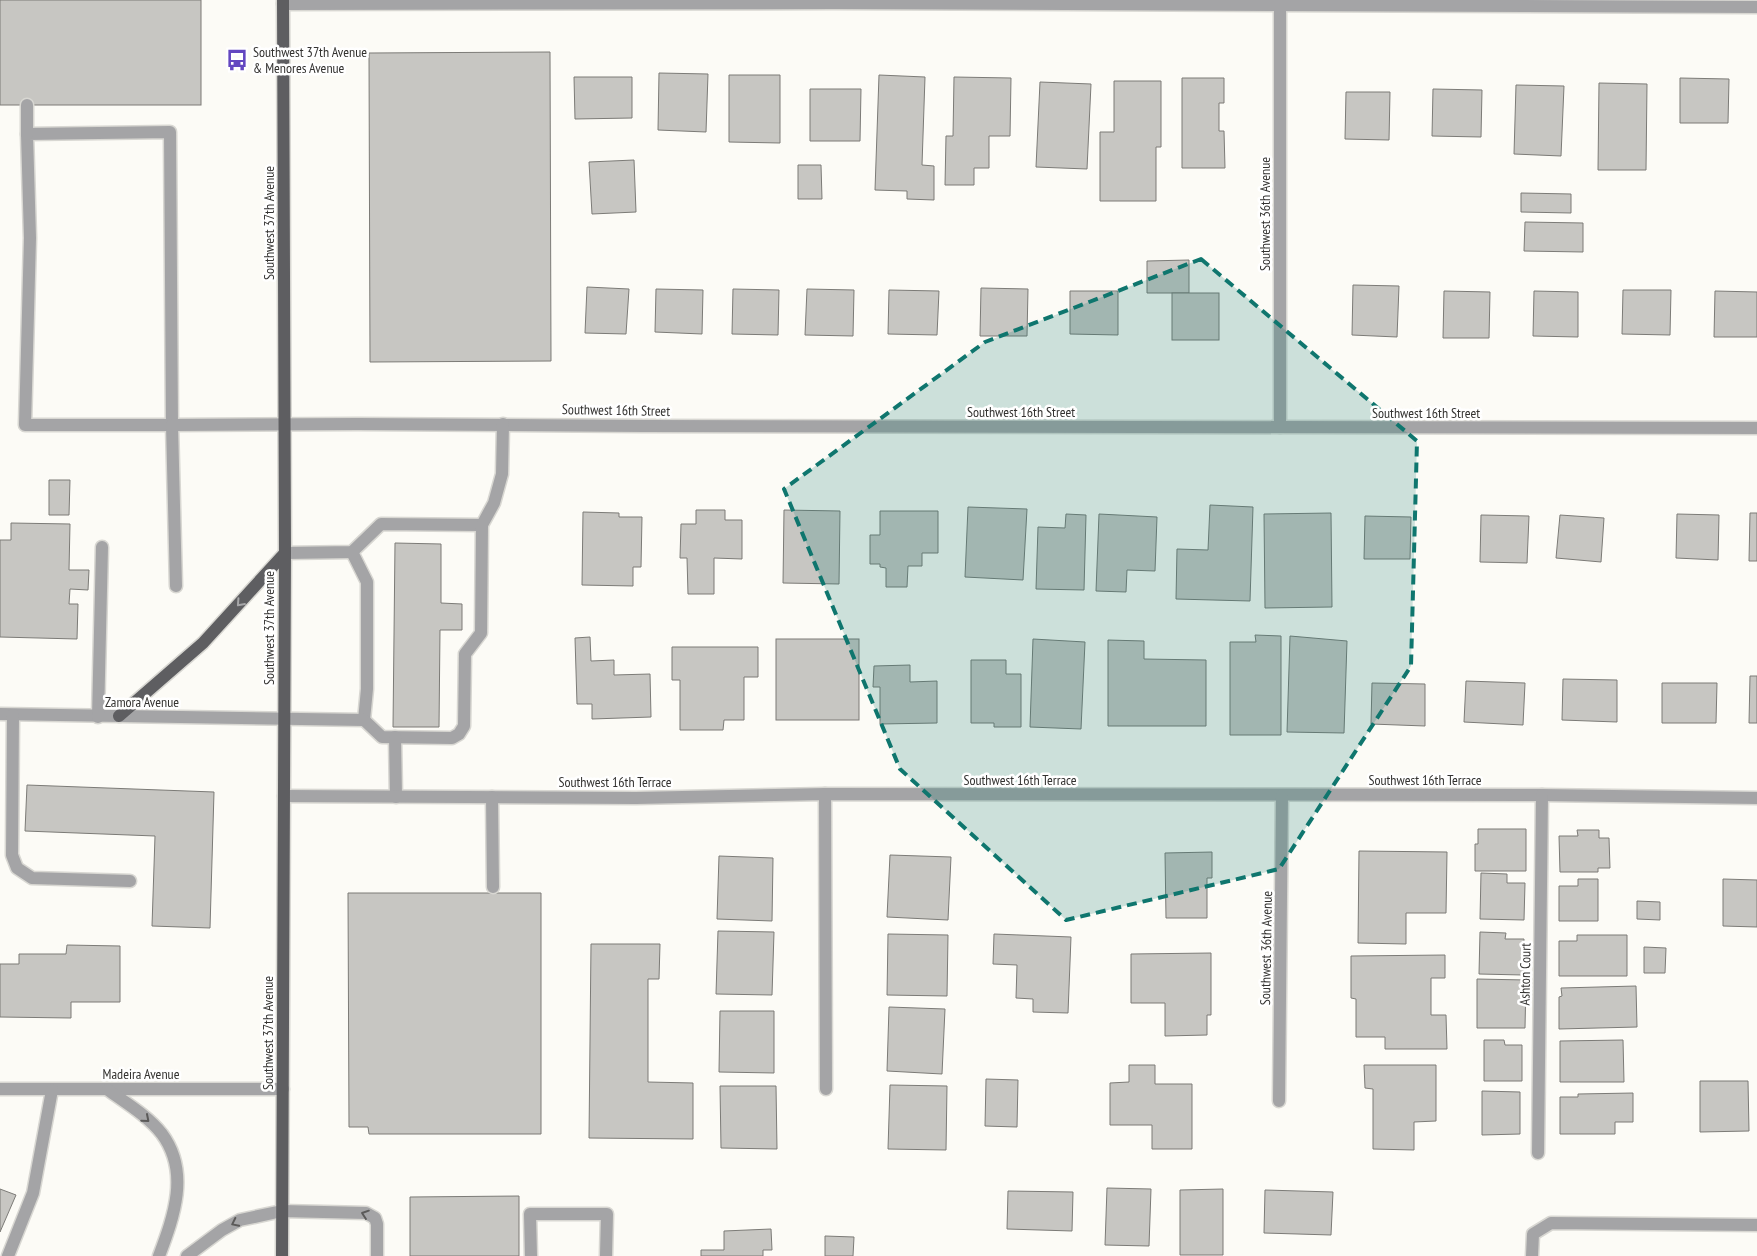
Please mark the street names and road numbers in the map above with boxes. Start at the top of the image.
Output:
street label: Southwest 36th Avenue [1256,157,1274,271]
street label: Southwest 37th Avenue [260,166,278,280]
street label: Southwest 16th Street [562,400,670,420]
street label: Southwest 16th Street [967,403,1075,421]
street label: Southwest 16th Street [1372,404,1480,422]
street label: Southwest 37th Avenue [260,571,278,685]
street label: Zamora Avenue [105,693,179,711]
street label: Southwest 16th Terrace [963,771,1077,789]
street label: Southwest 16th Terrace [1368,771,1482,789]
street label: Southwest 16th Terrace [558,773,672,791]
street label: Southwest 36th Avenue [1256,891,1276,1005]
street label: Ashton Court [1515,942,1535,1005]
street label: Southwest 37th Avenue [259,976,277,1090]
street label: Madeira Avenue [103,1065,180,1083]

